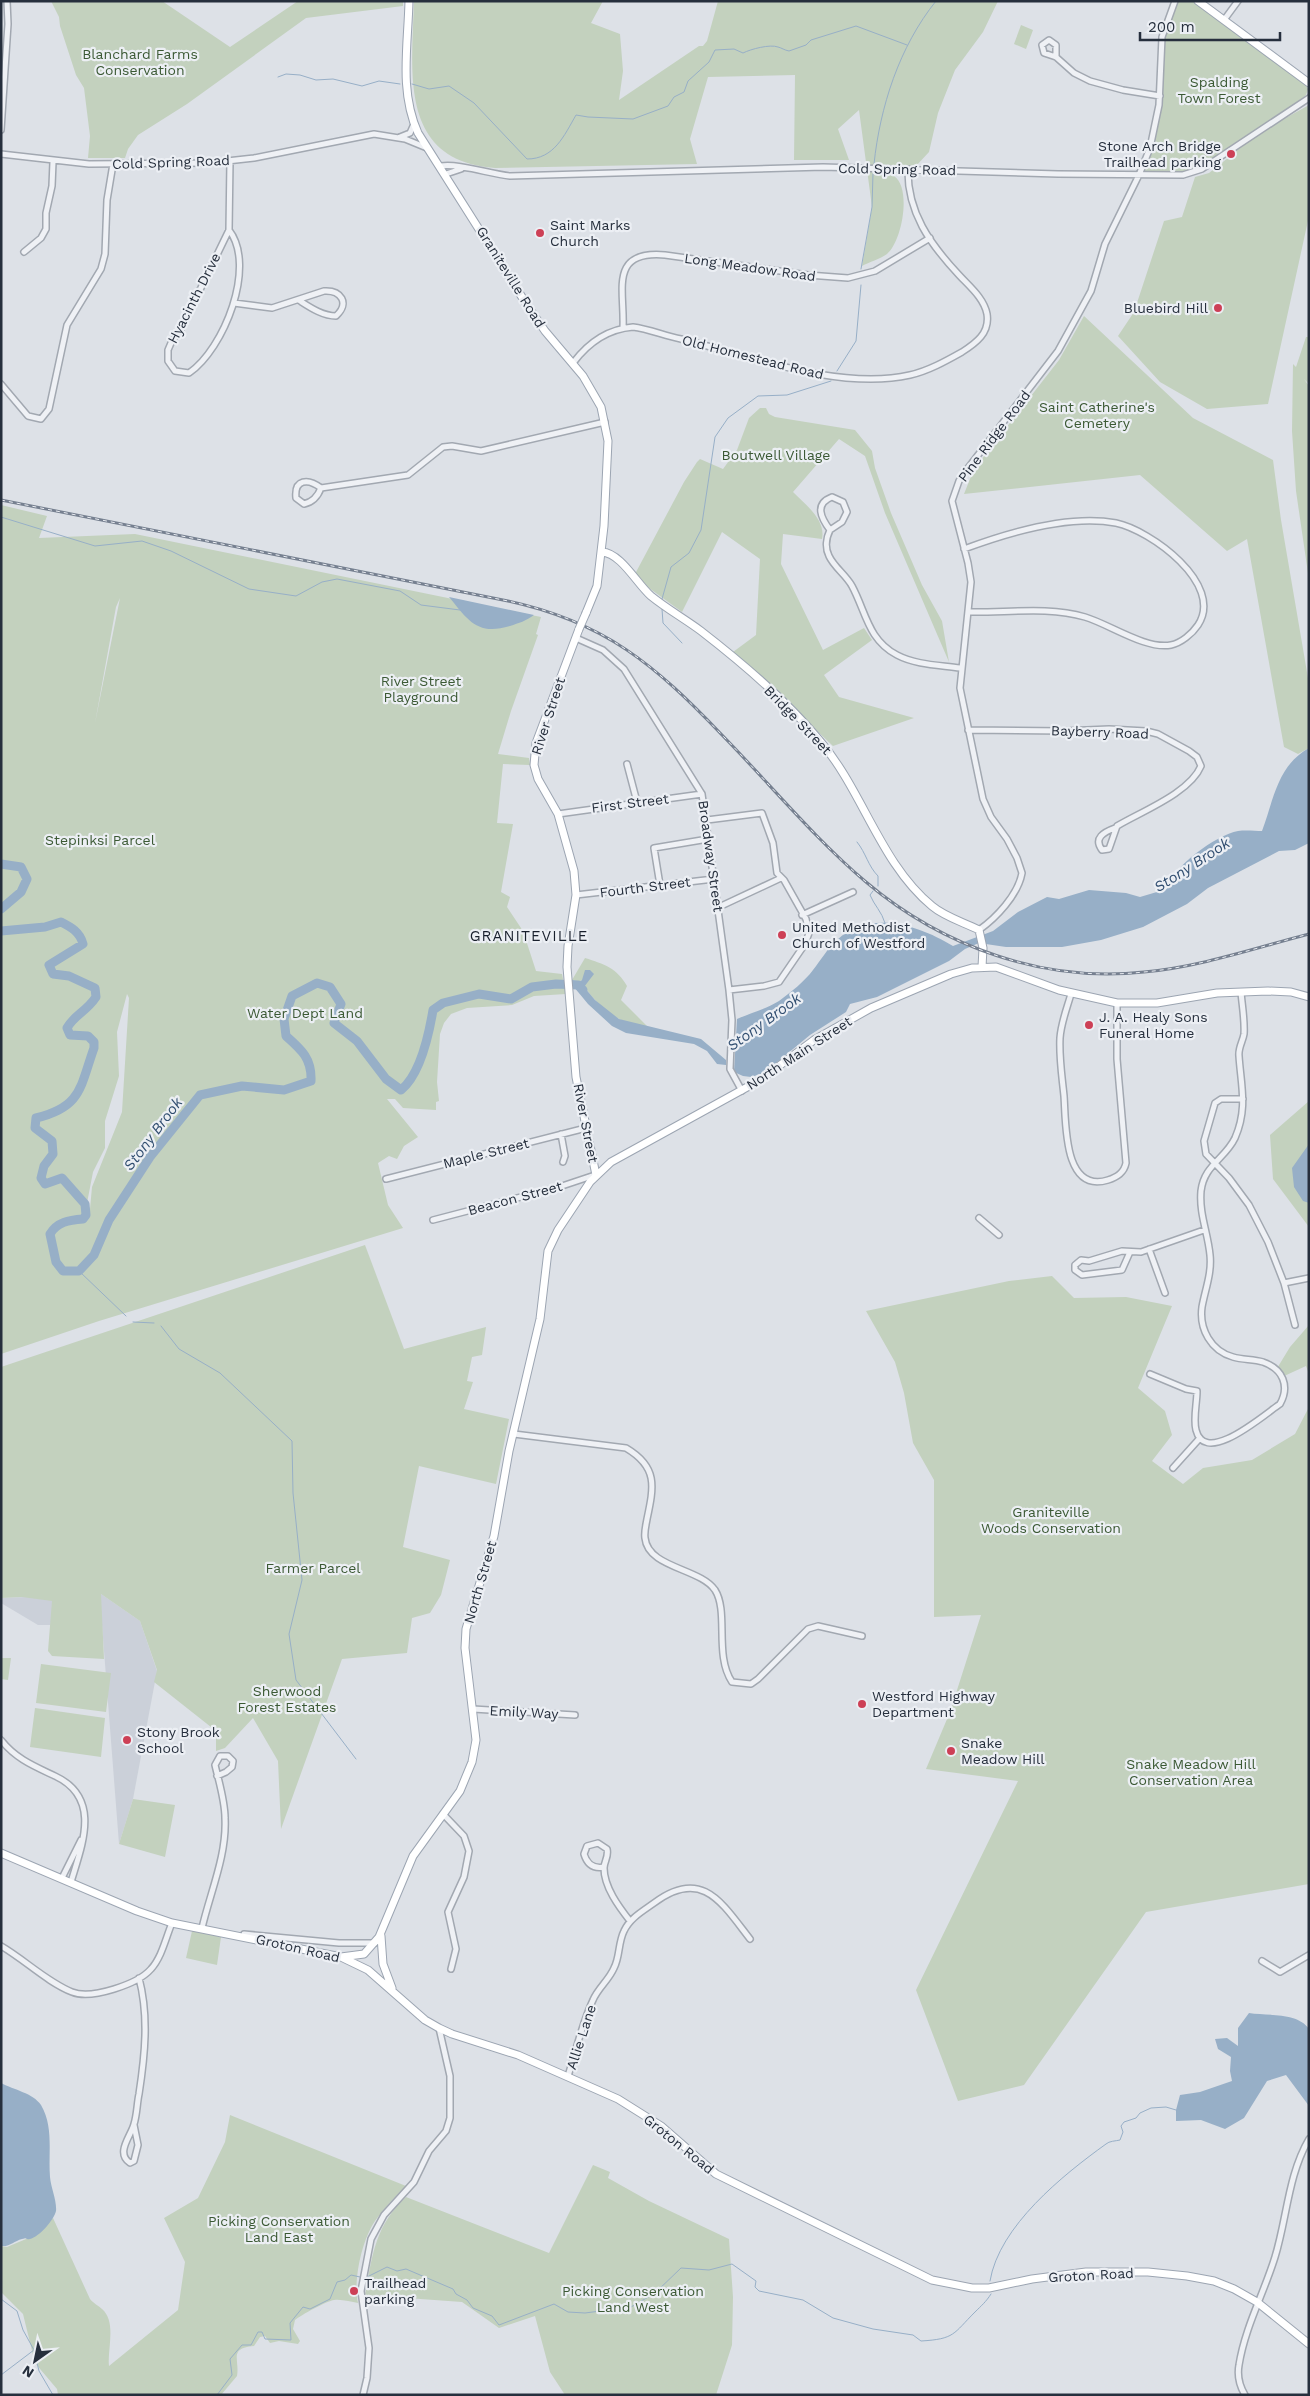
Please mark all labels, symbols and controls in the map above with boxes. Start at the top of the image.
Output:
scale bar [1140,10,1280,42]
text: 200 m [1148,18,1195,36]
park label: Blanchard Farms Conservation [82,46,198,78]
park label: Spalding Town Forest [1177,74,1261,106]
place label: Stone Arch Bridge Trailhead parking [1098,138,1222,170]
marker: Stone Arch Bridge Trailhead parking [1225,148,1237,160]
street label: Cold Spring Road [112,152,230,172]
street label: Cold Spring Road [838,160,956,178]
place label: Saint Marks Church [550,217,630,249]
street label: Graniteville Road [473,223,549,331]
marker: Saint Marks Church [534,227,546,239]
street label: Hyacinth Drive [164,250,224,346]
street label: Long Meadow Road [683,250,817,284]
place label: Bluebird Hill [1124,300,1209,316]
marker: Bluebird Hill [1212,302,1224,314]
street label: Old Homestead Road [681,332,825,382]
street label: Pine Ridge Road [955,387,1033,485]
park label: Saint Catherine's Cemetery [1039,399,1155,431]
park label: Boutwell Village [722,447,830,463]
park label: River Street Playground [381,673,461,705]
street label: River Street [528,675,568,757]
street label: Bridge Street [761,682,835,758]
street label: Bayberry Road [1051,722,1149,742]
street label: First Street [590,790,670,816]
street label: Broadway Street [695,799,727,913]
park label: Stepinksi Parcel [45,832,156,848]
water label: Stony Brook [1151,833,1234,896]
street label: Fourth Street [599,873,692,901]
place label: United Methodist Church of Westford [792,919,925,951]
district label: GRANITEVILLE [470,927,588,945]
marker: United Methodist Church of Westford [776,929,788,941]
water label: Stony Brook [724,989,805,1055]
park label: Water Dept Land [247,1005,363,1021]
place label: J. A. Healy Sons Funeral Home [1099,1009,1208,1041]
street label: North Main Street [743,1013,855,1093]
marker: J. A. Healy Sons Funeral Home [1083,1019,1095,1031]
street label: River Street [570,1082,602,1164]
water label: Stony Brook [120,1093,187,1174]
street label: Maple Street [441,1135,531,1171]
street label: Beacon Street [466,1178,564,1218]
park label: Graniteville Woods Conservation [981,1504,1121,1536]
street label: North Street [461,1539,499,1625]
park label: Farmer Parcel [265,1560,361,1576]
park label: Sherwood Forest Estates [238,1683,336,1715]
place label: Westford Highway Department [872,1688,996,1720]
marker: Westford Highway Department [856,1698,868,1710]
street label: Emily Way [489,1702,560,1722]
place label: Stony Brook School [137,1724,220,1756]
marker: Stony Brook School [121,1734,133,1746]
place label: Snake Meadow Hill [961,1735,1045,1767]
marker: Snake Meadow Hill [945,1745,957,1757]
park label: Snake Meadow Hill Conservation Area [1126,1756,1256,1788]
street label: Groton Road [254,1931,342,1965]
street label: Allie Lane [563,2002,599,2072]
street label: Groton Road [641,2111,717,2177]
park label: Picking Conservation Land East [208,2213,350,2245]
street label: Groton Road [1048,2265,1134,2285]
place label: Trailhead parking [364,2275,426,2307]
park label: Picking Conservation Land West [562,2283,704,2315]
marker: Trailhead parking [348,2285,360,2297]
north arrow [10,2336,60,2386]
text: N [19,2362,37,2381]

